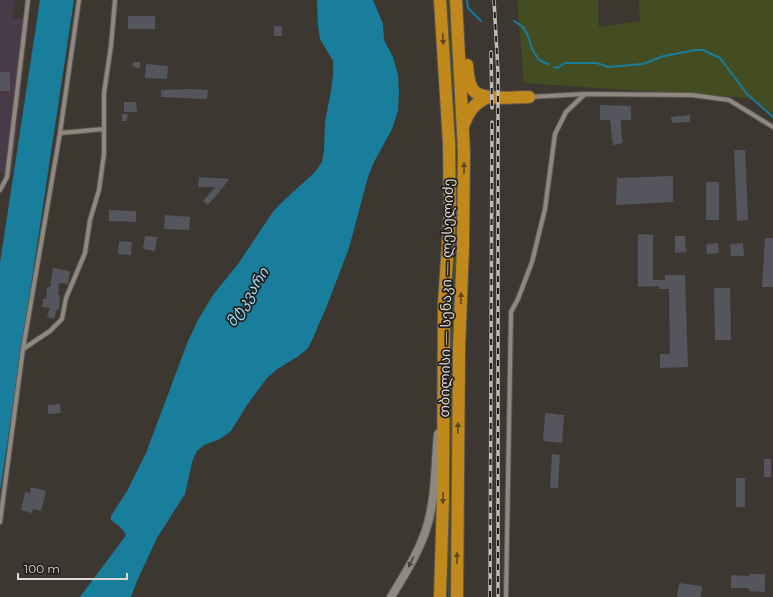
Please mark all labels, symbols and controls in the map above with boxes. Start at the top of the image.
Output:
one-way arrow [439,33,446,45]
one-way arrow [461,161,467,174]
street label: თბილისი — სენაკი — ლესელიძე [435,178,457,418]
water label: მტკვარი [221,263,273,330]
one-way arrow [458,291,464,304]
one-way arrow [455,421,461,434]
one-way arrow [440,492,446,505]
one-way arrow [454,551,460,564]
scale bar [18,555,127,581]
one-way arrow [408,557,414,568]
text: 100 m [24,561,60,576]

